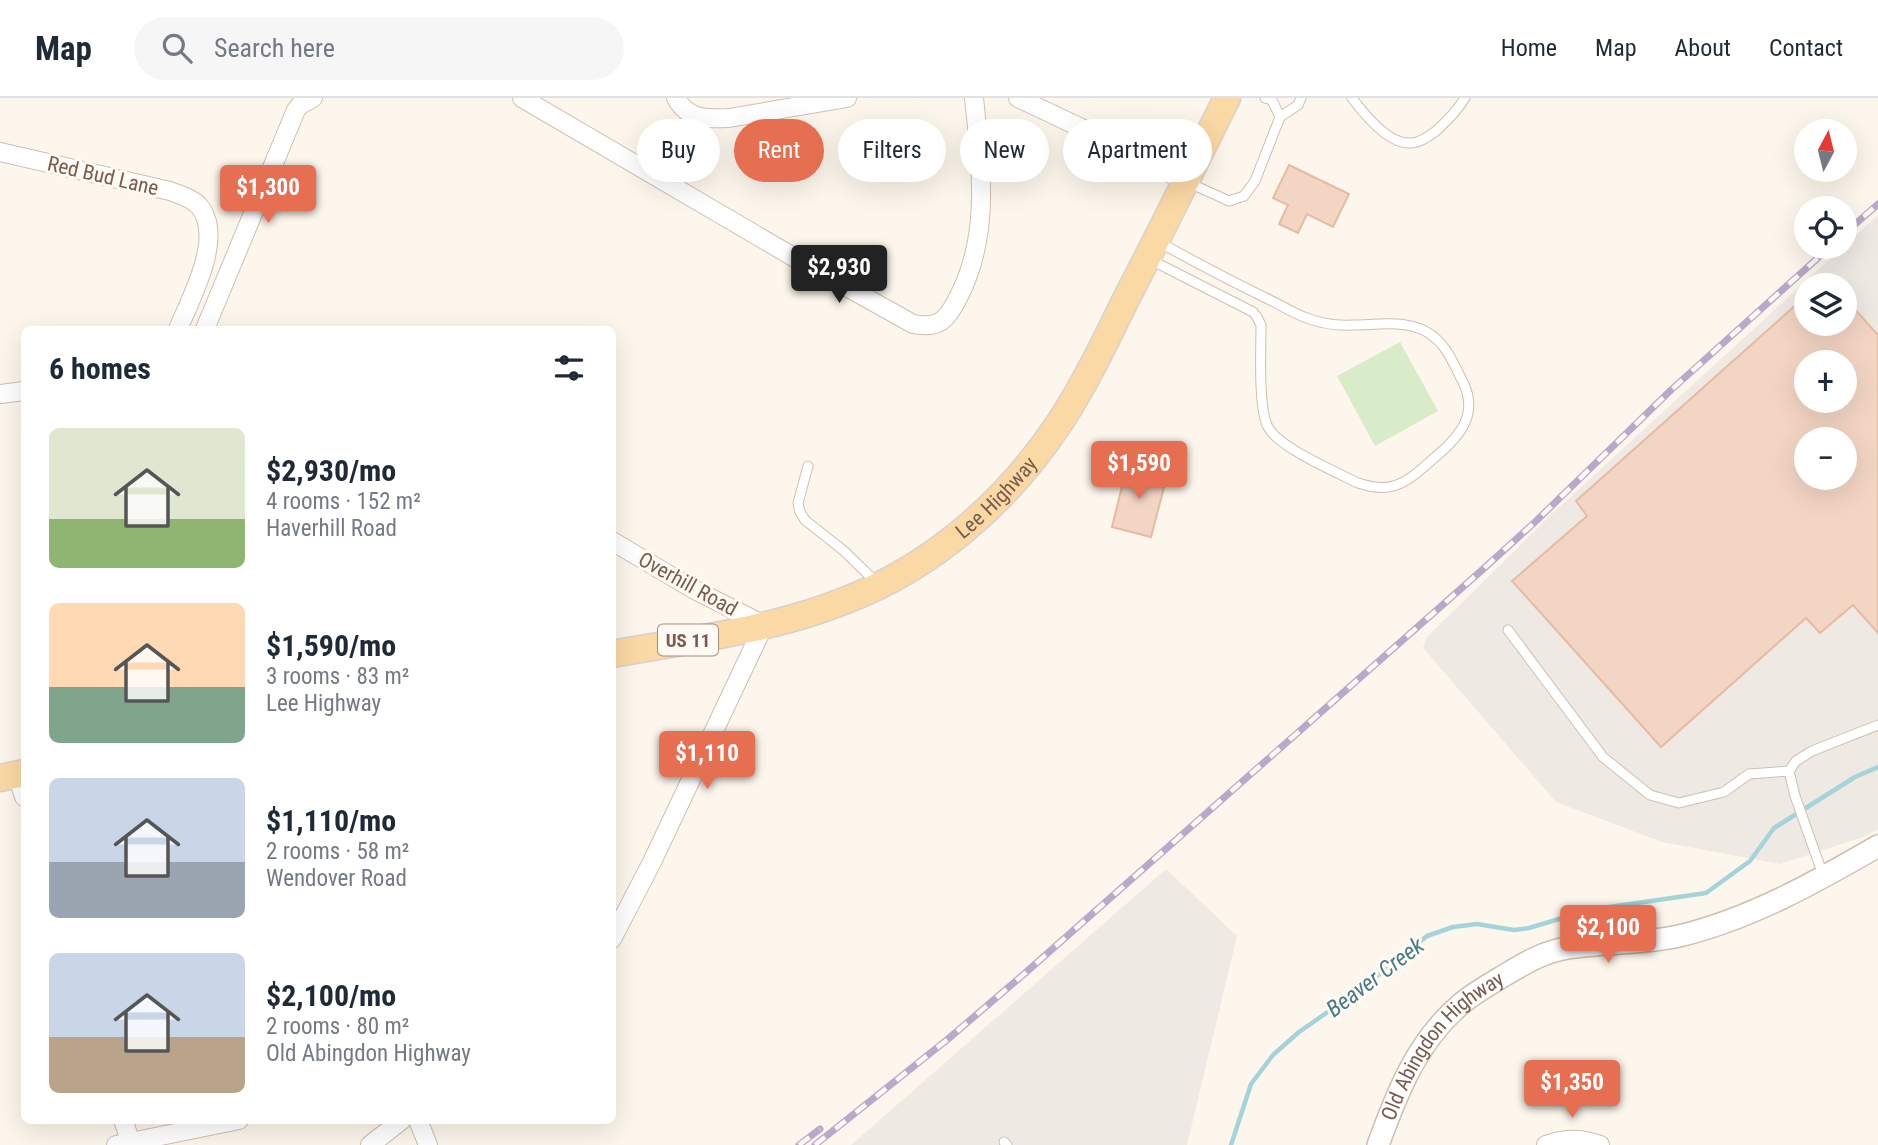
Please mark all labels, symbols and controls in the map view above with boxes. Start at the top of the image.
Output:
search box [134,17,624,80]
text: Map [35,29,92,68]
icon: search [158,29,196,67]
text: Search here [214,33,335,63]
text: Home [1501,34,1557,62]
text: Map [1595,34,1637,62]
text: About [1675,34,1731,62]
text: Contact [1769,34,1843,62]
chip: Buy [637,119,720,182]
chip: Rent [734,119,824,182]
chip: Filters [838,119,946,182]
chip: New [960,119,1049,182]
chip: Apartment [1063,119,1212,182]
north arrow [1794,119,1857,182]
map controls [1794,119,1857,490]
street label: Red Bud Lane [45,152,161,200]
pin: $1,300 [211,166,325,225]
text: $1,300 [236,174,300,201]
button: locate [1794,196,1857,259]
pin: $2,930 [782,246,896,305]
text: $2,930 [807,254,871,281]
button: layers [1794,273,1857,336]
icon: filters [550,349,588,387]
button: + [1794,350,1857,413]
text: 6 homes [49,351,151,386]
button: − [1794,427,1857,490]
pin: $1,590 [1082,442,1196,501]
text: $1,590 [1107,450,1171,477]
street label: Lee Highway [951,452,1042,544]
text: $2,930/mo [266,453,396,488]
icon: home [105,456,189,540]
text: 4 rooms · 152 m² [266,488,421,515]
text: Haverhill Road [266,515,397,542]
street label: Overhill Road [634,547,742,621]
road number: US 11 [658,624,718,656]
text: $1,590/mo [266,628,396,663]
icon: home [105,631,189,715]
text: 3 rooms · 83 m² [266,663,409,690]
text: Lee Highway [266,690,381,717]
pin: $1,110 [650,732,764,791]
text: $1,110 [675,740,739,767]
text: $1,110/mo [266,803,396,838]
icon: home [105,806,189,890]
text: 2 rooms · 58 m² [266,838,409,865]
text: Wendover Road [266,865,407,892]
pin: $2,100 [1551,906,1665,965]
text: $2,100 [1576,914,1640,941]
water label: Beaver Creek [1321,931,1430,1023]
street label: Old Abingdon Highway [1376,966,1508,1124]
text: $2,100/mo [266,978,396,1013]
icon: home [105,981,189,1065]
text: 2 rooms · 80 m² [266,1013,409,1040]
text: Old Abingdon Highway [266,1040,471,1067]
pin: $1,350 [1515,1060,1629,1120]
text: $1,350 [1540,1069,1604,1096]

